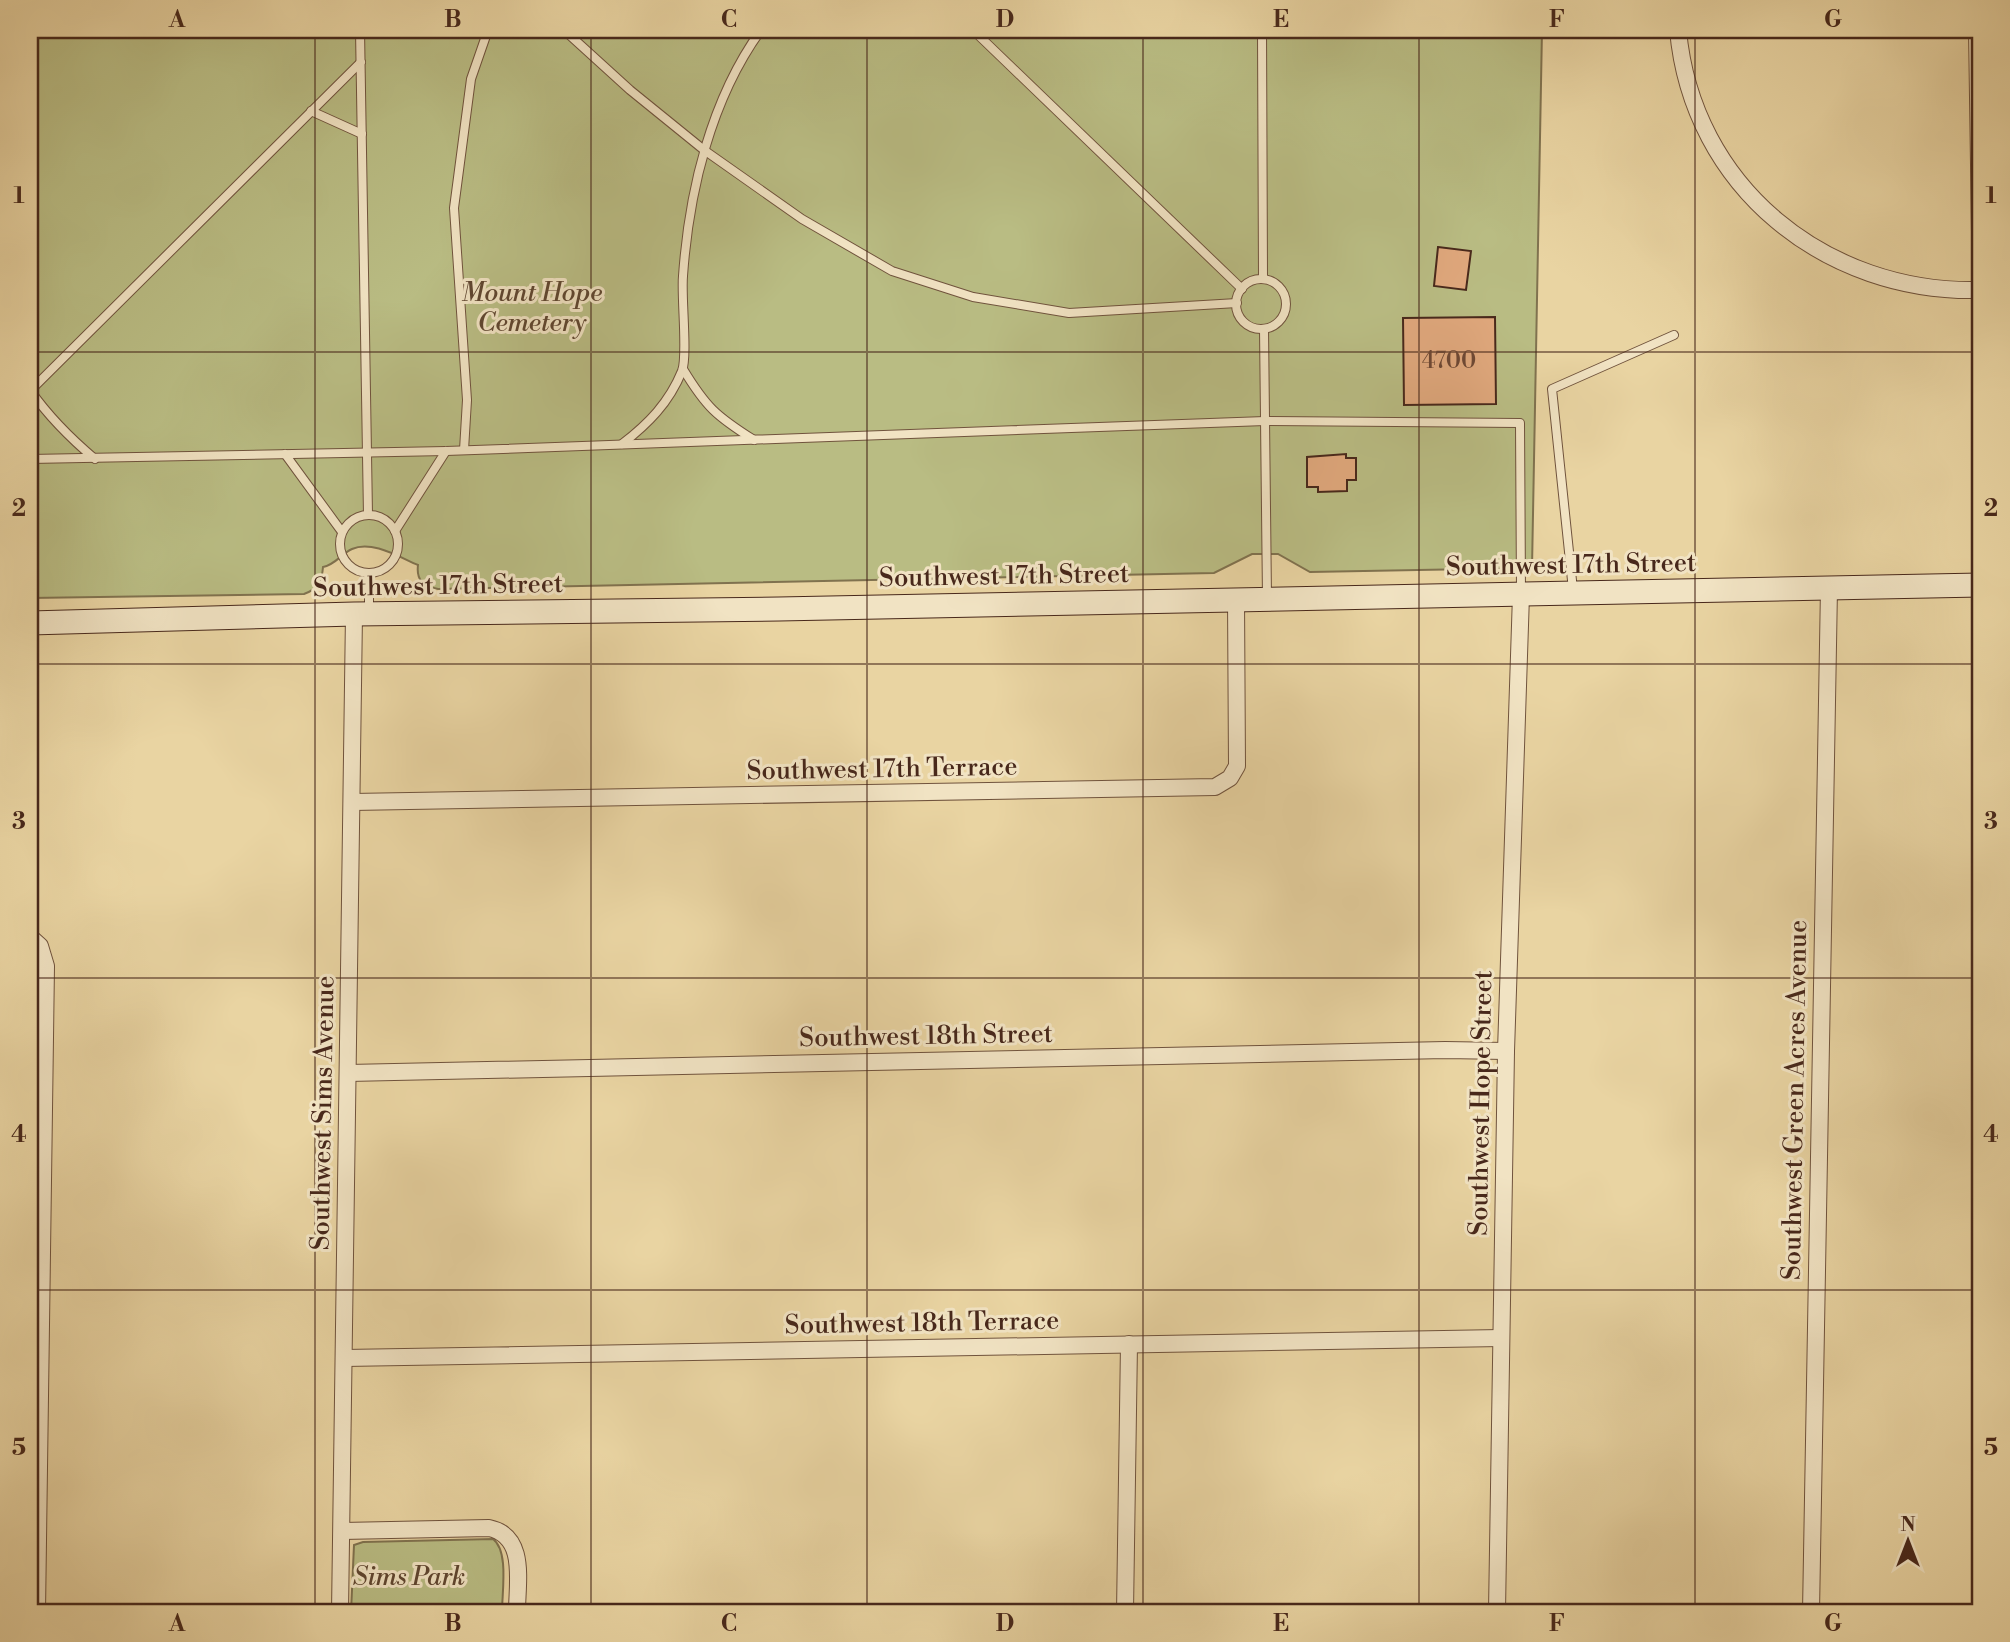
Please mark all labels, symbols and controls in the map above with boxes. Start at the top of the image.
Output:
text: A [168,6,186,34]
text: B [444,6,462,34]
text: C [721,6,737,34]
text: D [996,6,1014,34]
text: E [1273,6,1289,34]
text: F [1549,6,1565,34]
text: G [1824,6,1842,34]
text: 1 [13,182,25,210]
text: 1 [1985,182,1997,210]
park label: Mount Hope Cemetery [462,277,602,339]
house number: 4700 [1422,347,1476,375]
text: 2 [12,495,26,523]
text: 2 [1984,495,1998,523]
street label: Southwest 17th Street [1446,547,1696,583]
street label: Southwest 17th Street [879,558,1129,594]
street label: Southwest 17th Street [313,568,563,604]
street label: Southwest 17th Terrace [746,751,1018,787]
text: 3 [12,808,26,836]
text: 3 [1984,808,1998,836]
street label: Southwest Green Acres Avenue [1776,920,1814,1280]
street label: Southwest Hope Street [1463,970,1499,1236]
street label: Southwest Sims Avenue [305,975,341,1251]
street label: Southwest 18th Street [799,1018,1053,1054]
text: 4 [11,1121,27,1149]
text: 4 [1983,1121,1999,1149]
street label: Southwest 18th Terrace [784,1305,1060,1341]
text: 5 [12,1434,26,1462]
text: 5 [1984,1434,1998,1462]
north arrow [1874,1506,1944,1576]
text: N [1900,1513,1916,1537]
park label: Sims Park [353,1561,465,1593]
text: A [168,1610,186,1638]
text: B [444,1610,462,1638]
text: C [721,1610,737,1638]
text: D [996,1610,1014,1638]
text: E [1273,1610,1289,1638]
text: F [1549,1610,1565,1638]
text: G [1824,1610,1842,1638]

